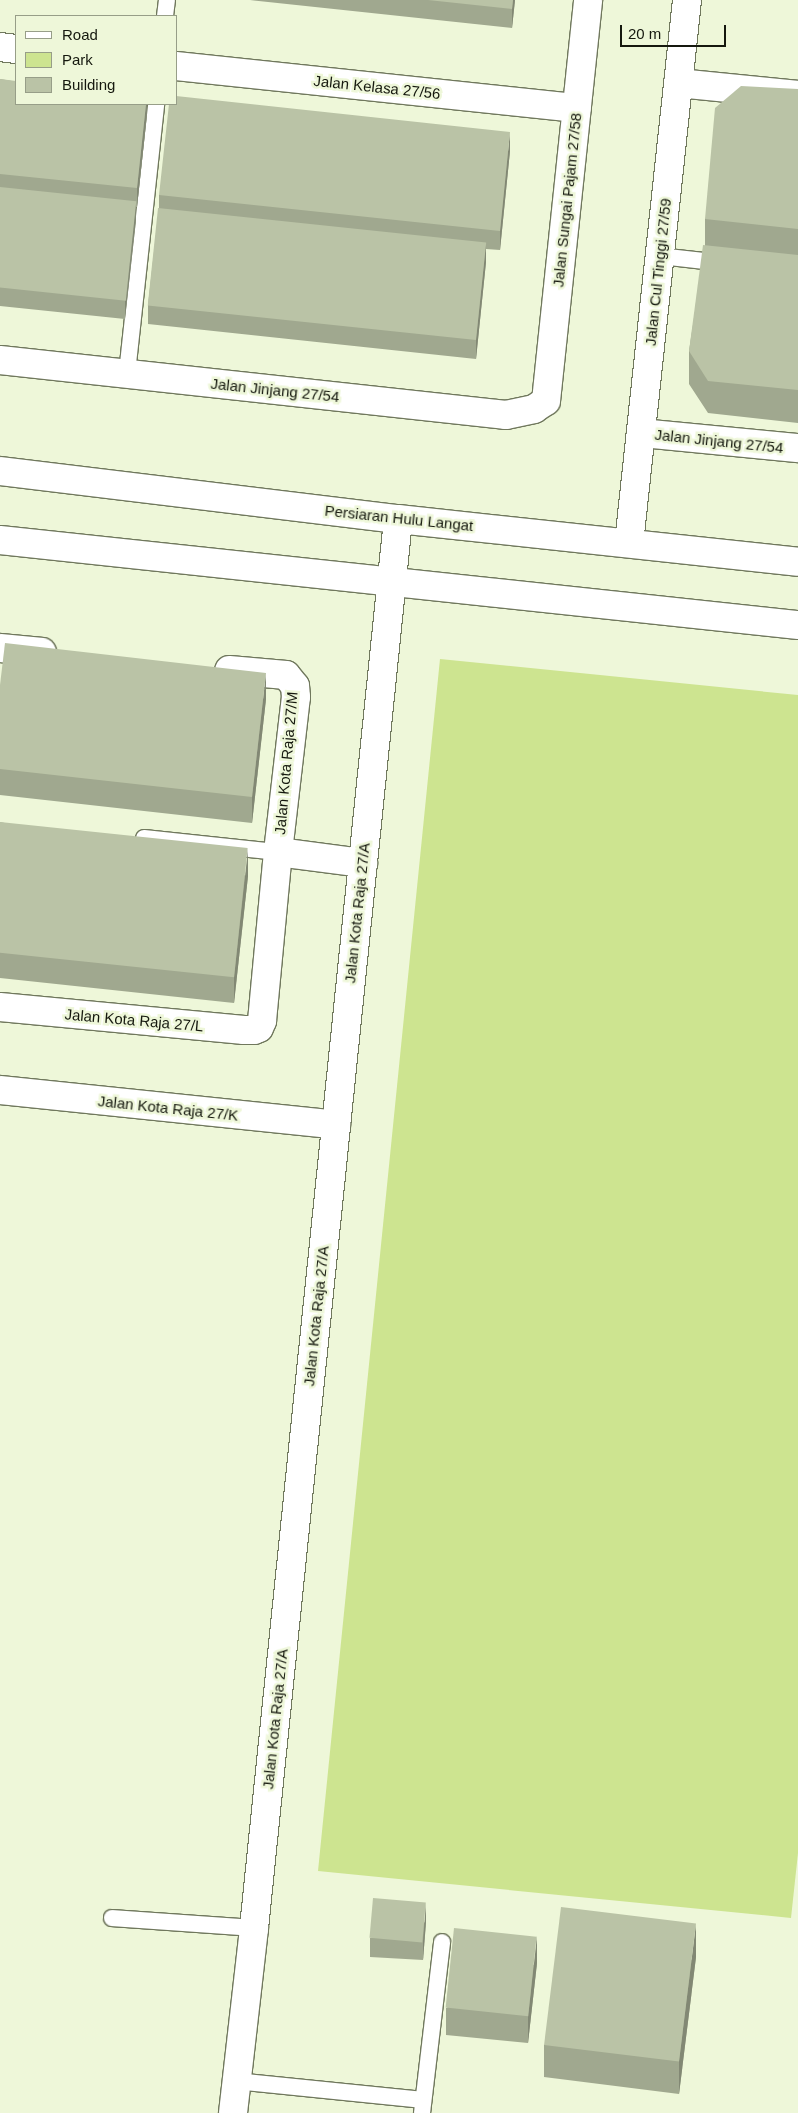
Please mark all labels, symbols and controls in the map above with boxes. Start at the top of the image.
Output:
legend [15,15,178,105]
scale bar [623,15,729,47]
text: 20 m [628,25,661,42]
text: Road [62,26,98,43]
text: Park [62,51,93,68]
street label: Jalan Kelasa 27/56 [313,71,441,103]
text: Building [62,76,115,93]
street label: Jalan Sungai Pajam 27/58 [549,112,585,288]
street label: Jalan Cul Tinggi 27/59 [641,197,675,347]
street label: Jalan Jinjang 27/54 [210,374,340,406]
street label: Jalan Jinjang 27/54 [654,425,784,457]
street label: Persiaran Hulu Langat [324,501,474,535]
street label: Jalan Kota Raja 27/M [271,691,301,835]
street label: Jalan Kota Raja 27/A [341,842,373,984]
street label: Jalan Kota Raja 27/L [64,1005,204,1035]
street label: Jalan Kota Raja 27/K [97,1092,239,1124]
street label: Jalan Kota Raja 27/A [300,1245,332,1387]
street label: Jalan Kota Raja 27/A [259,1648,291,1790]

